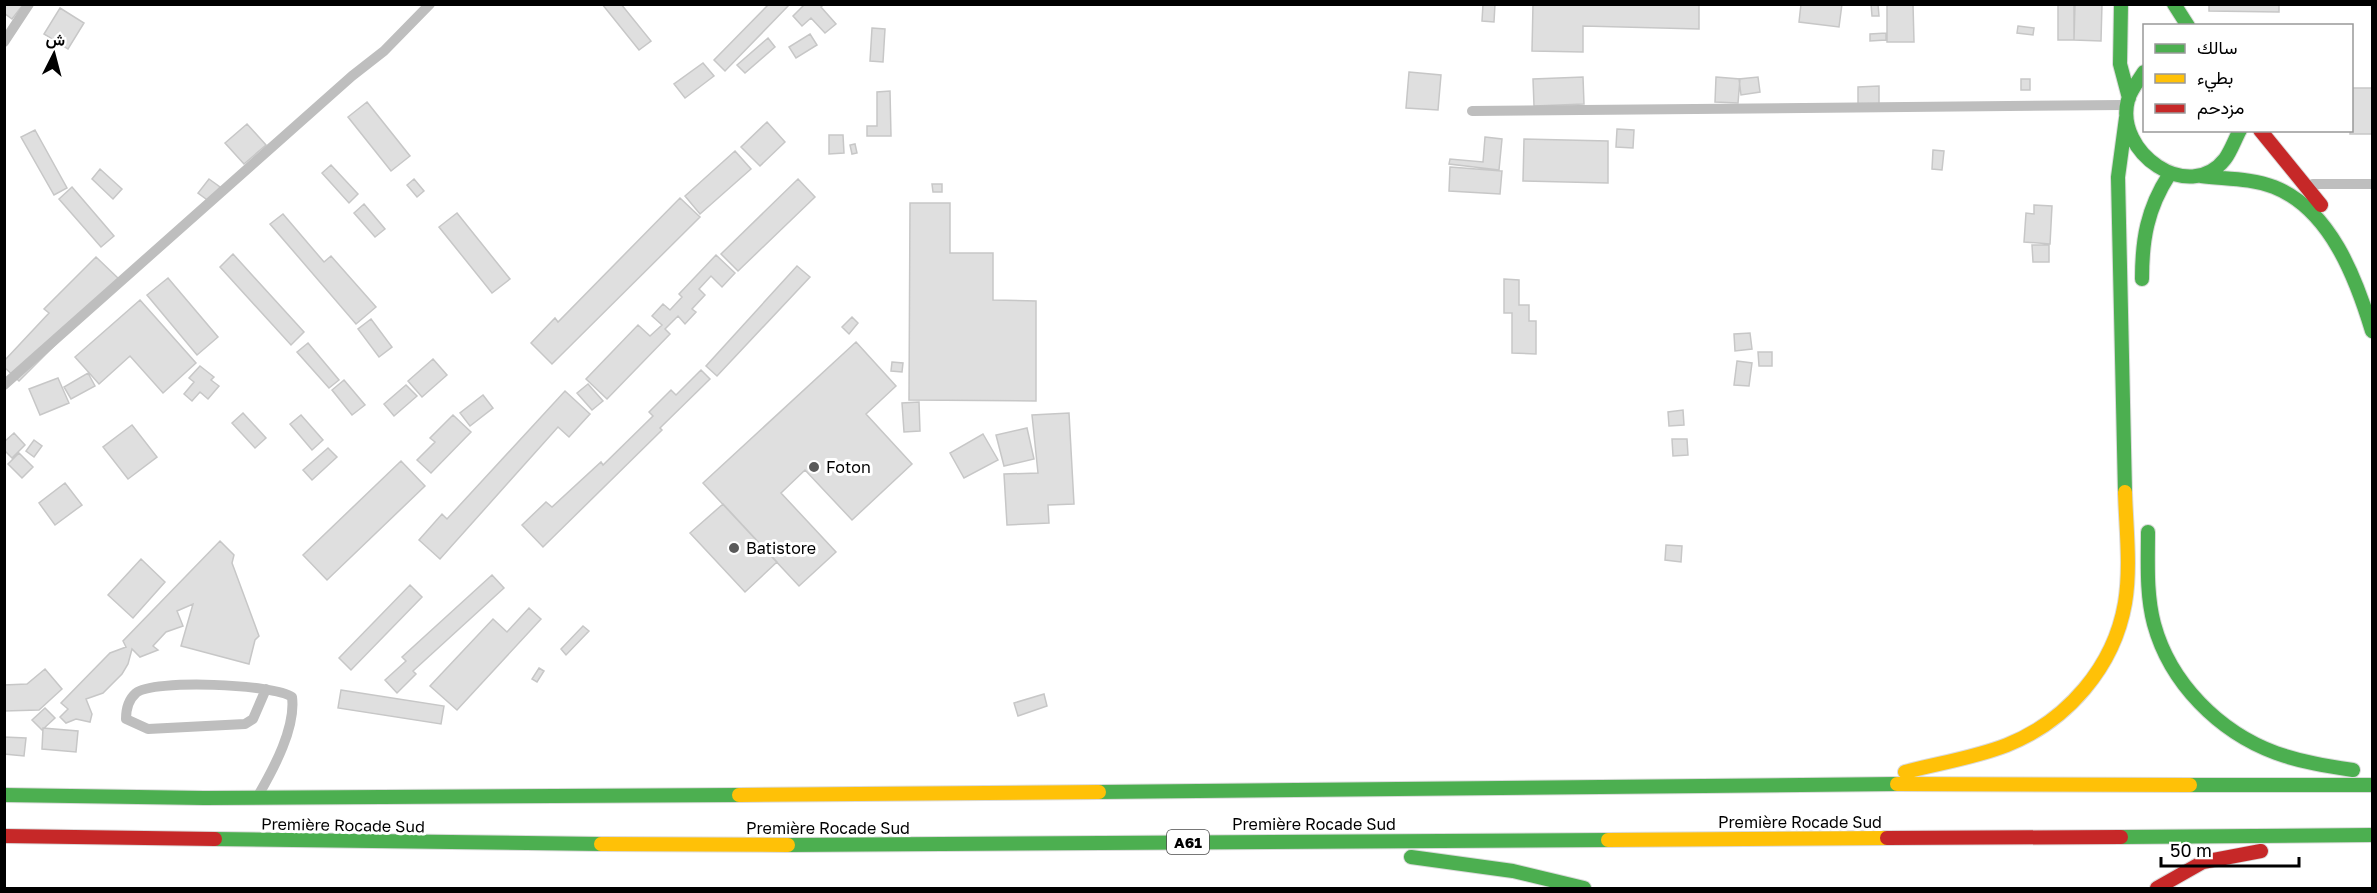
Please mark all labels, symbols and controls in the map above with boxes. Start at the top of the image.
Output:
north arrow [24,24,84,84]
legend [2143,24,2353,132]
text: ش [45,28,66,50]
text: سالك [2197,36,2237,58]
text: بطيء [2197,66,2233,93]
text: مزدحم [2197,96,2244,120]
place label: Foton [826,457,871,477]
marker: Foton [807,460,821,474]
place label: Batistore [746,538,816,558]
marker: Batistore [727,541,741,555]
street label: Première Rocade Sud [1718,812,1882,832]
street label: Première Rocade Sud [261,814,425,836]
street label: Première Rocade Sud [1232,814,1396,834]
street label: Première Rocade Sud [746,818,910,838]
road number: A61 [1167,830,1209,854]
scale bar [2161,830,2299,868]
text: 50 m [2170,839,2212,861]

